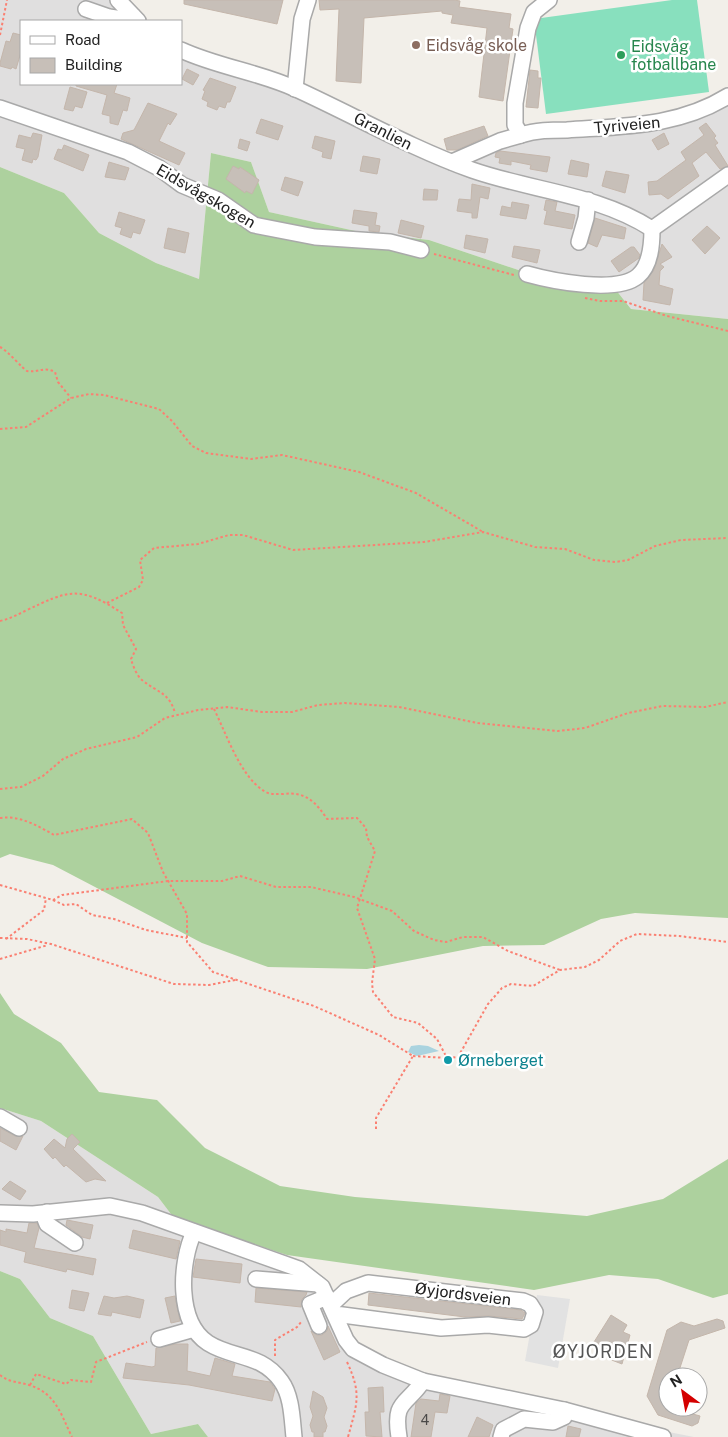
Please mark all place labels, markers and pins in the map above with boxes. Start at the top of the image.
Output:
place label: Eidsvåg skole [426,36,527,55]
place label: Eidsvåg fotballbane [631,37,716,74]
marker: Eidsvåg skole [410,39,422,51]
marker: Eidsvåg fotballbane [615,49,627,61]
place label: Ørneberget [458,1051,544,1070]
marker: Ørneberget [442,1054,454,1066]

